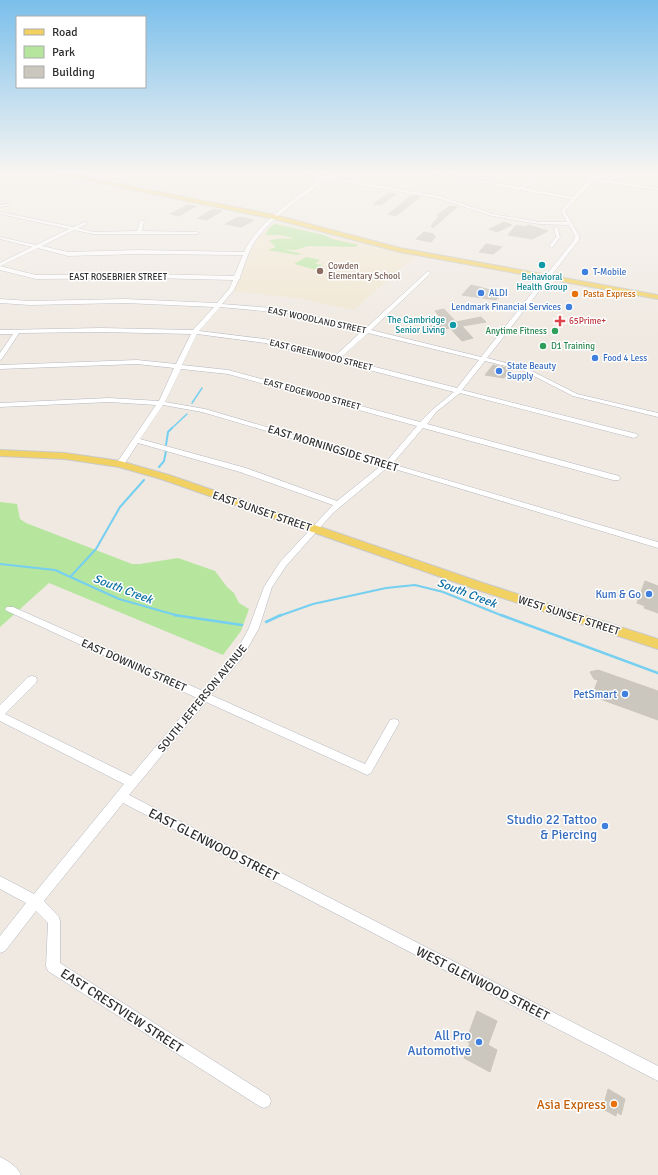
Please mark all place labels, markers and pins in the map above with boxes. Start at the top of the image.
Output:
marker: Behavioral Health Group [537,260,547,270]
place label: Cowden Elementary School [328,261,401,282]
marker: Cowden Elementary School [315,266,325,276]
marker: T-Mobile [580,267,590,277]
place label: T-Mobile [593,267,627,278]
place label: Behavioral Health Group [517,272,568,293]
marker: ALDI [476,288,486,298]
place label: ALDI [489,288,508,299]
marker: Pasta Express [570,289,580,299]
place label: Pasta Express [583,289,636,300]
place label: Lendmark Financial Services [451,302,561,313]
marker: Lendmark Financial Services [564,302,574,312]
place label: The Cambridge Senior Living [387,315,445,336]
marker: 65Prime+ [554,315,566,327]
place label: 65Prime+ [569,316,606,327]
marker: The Cambridge Senior Living [448,320,458,330]
place label: Anytime Fitness [486,326,547,337]
marker: Anytime Fitness [550,326,560,336]
marker: D1 Training [538,341,548,351]
place label: D1 Training [551,341,595,352]
marker: Food 4 Less [590,353,600,363]
place label: Food 4 Less [603,353,647,364]
place label: State Beauty Supply [507,361,557,382]
marker: State Beauty Supply [494,366,504,376]
place label: Kum & Go [595,588,641,601]
marker: Kum & Go [644,589,654,599]
place label: PetSmart [573,688,617,701]
marker: PetSmart [620,689,630,699]
place label: Studio 22 Tattoo & Piercing [507,812,597,843]
marker: Studio 22 Tattoo & Piercing [600,821,610,831]
place label: All Pro Automotive [408,1028,471,1059]
marker: All Pro Automotive [474,1037,484,1047]
place label: Asia Express [537,1097,606,1113]
marker: Asia Express [609,1099,619,1109]

